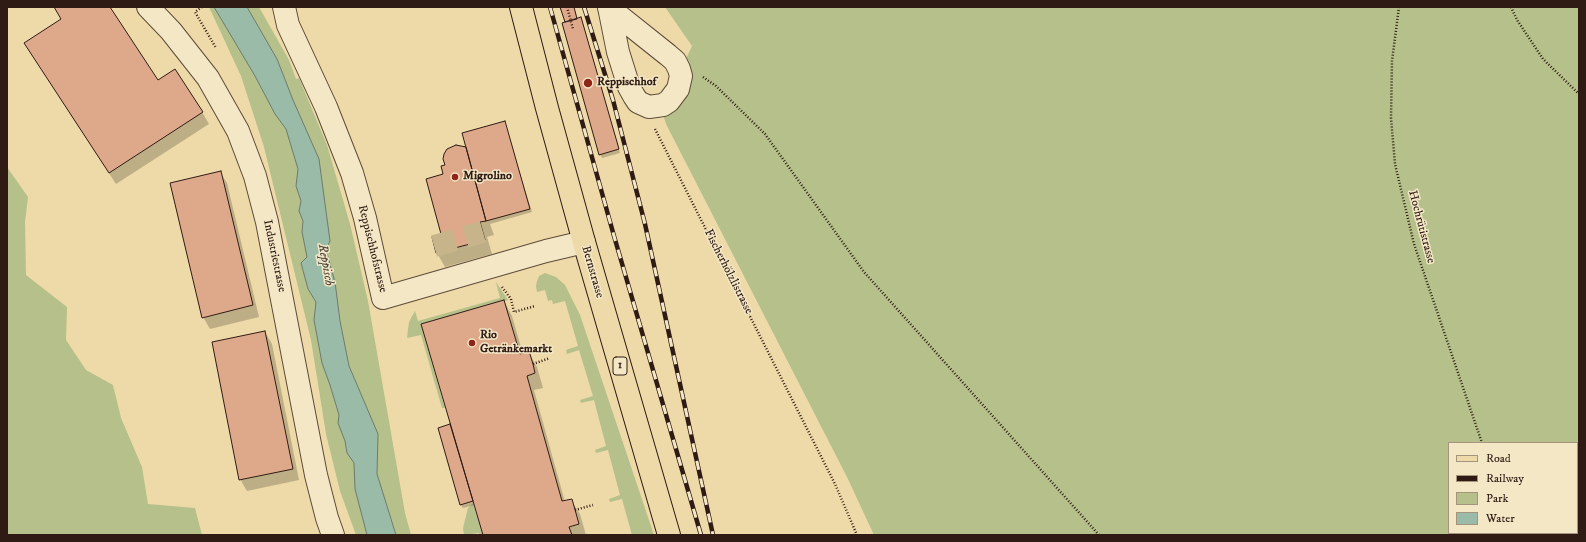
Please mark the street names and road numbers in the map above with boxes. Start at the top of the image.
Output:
street label: Hochrütistrasse [1404,189,1438,265]
street label: Reppischhofstrasse [354,204,390,294]
street label: Industriestrasse [259,218,289,294]
street label: Fischerhölzlistrasse [700,227,756,317]
street label: Bernstrasse [578,244,606,300]
road number: 1 [613,357,627,375]

